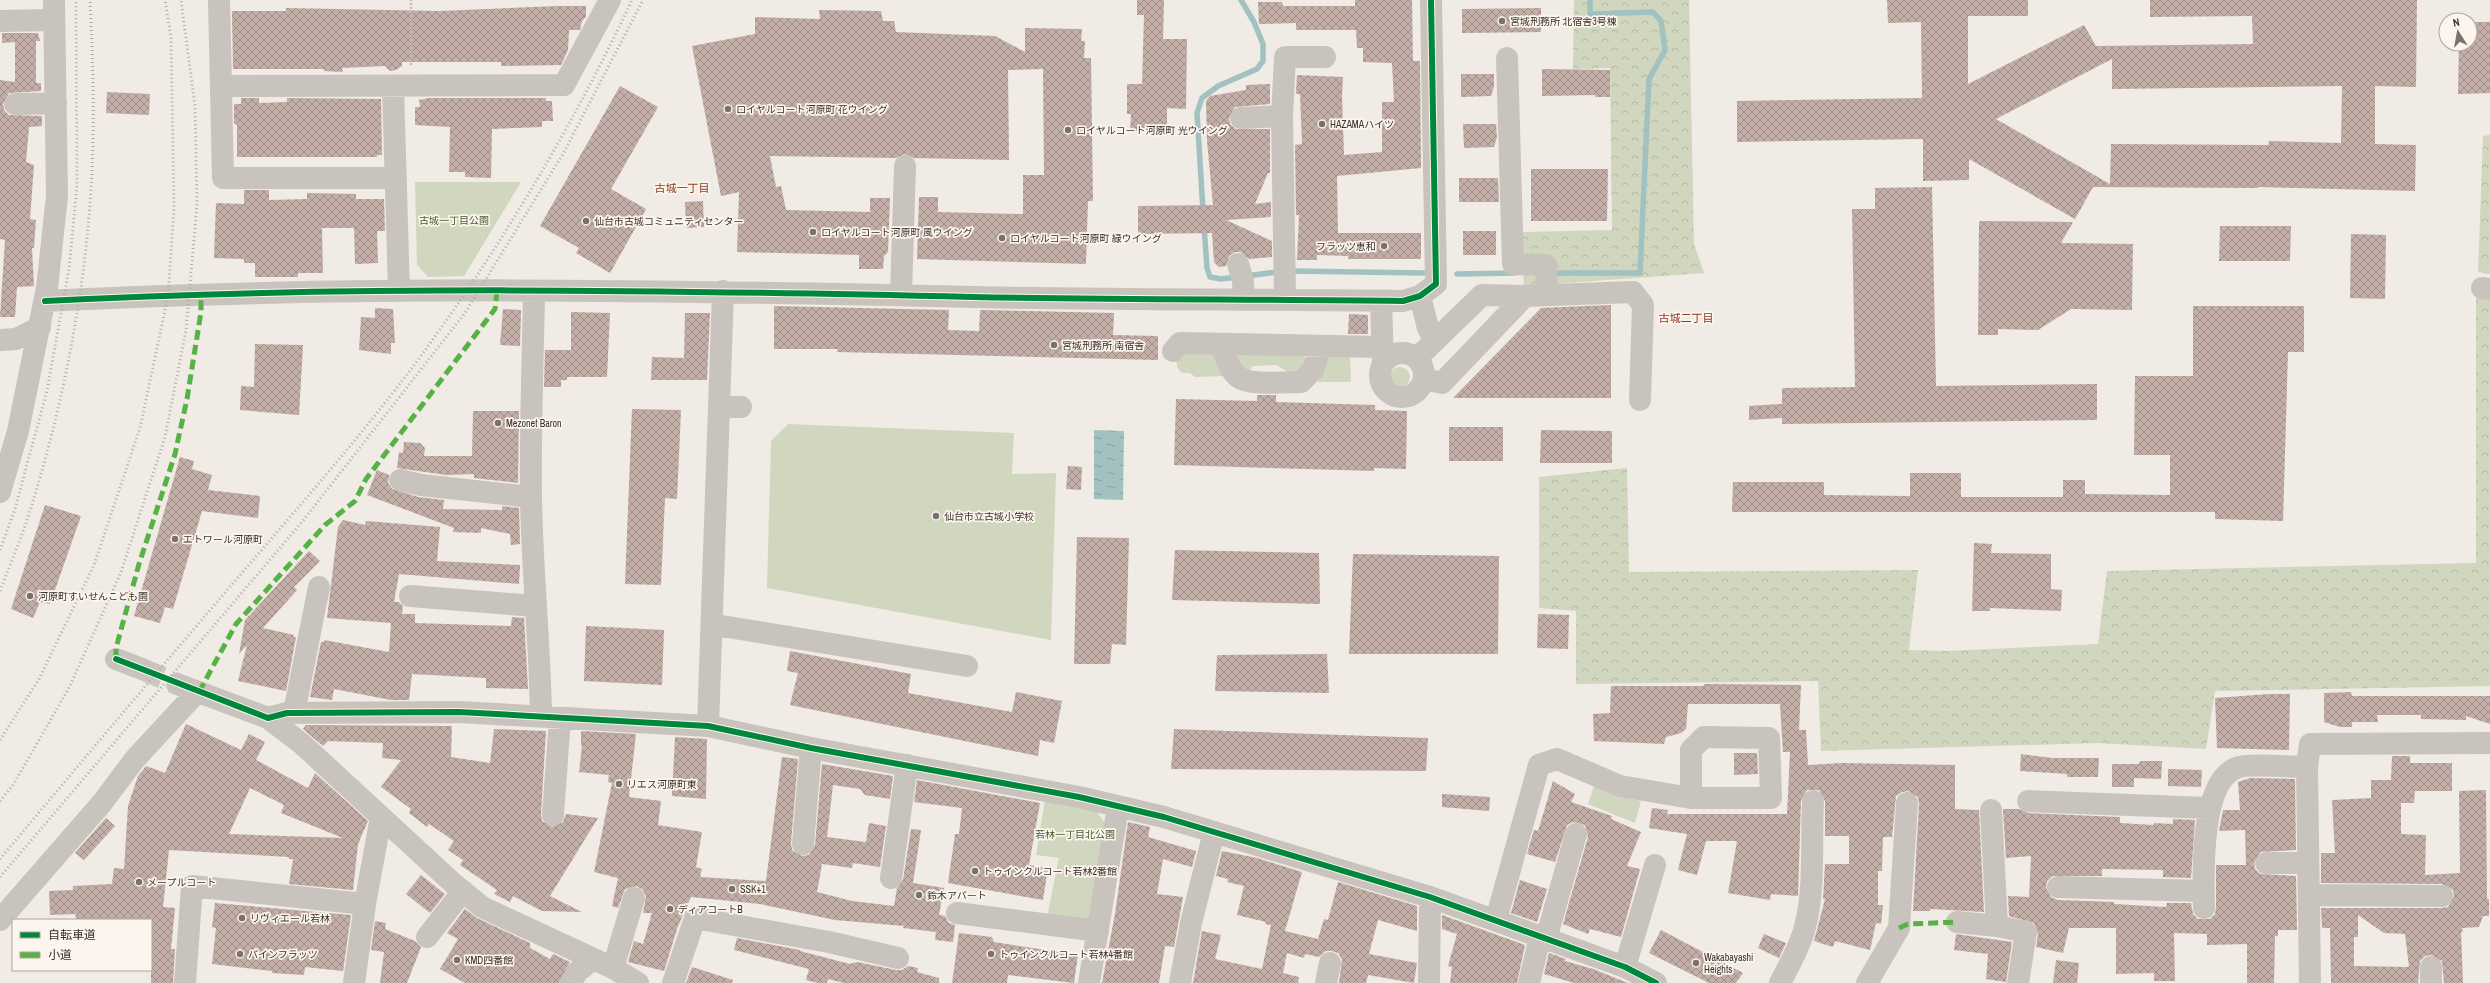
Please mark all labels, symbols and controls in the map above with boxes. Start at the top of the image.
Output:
north arrow [2438,12,2478,52]
place label: 宮城刑務所 北宿舎3号棟 [1510,15,1617,28]
text: N [2452,15,2461,30]
marker: 宮城刑務所 北宿舎3号棟 [1497,16,1507,26]
place label: ロイヤルコート河原町 花ウイング [736,103,888,116]
marker: ロイヤルコート河原町 花ウイング [723,104,733,114]
place label: HAZAMAハイツ [1330,118,1394,131]
marker: HAZAMAハイツ [1317,119,1327,129]
place label: ロイヤルコート河原町 光ウイング [1076,124,1228,137]
marker: ロイヤルコート河原町 光ウイング [1063,125,1073,135]
district label: 古城一丁目 [655,181,710,195]
park label: 古城一丁目公園 [419,214,489,227]
place label: 仙台市古城コミュニティセンター [594,215,743,228]
marker: 仙台市古城コミュニティセンター [581,216,591,226]
place label: ロイヤルコート河原町 風ウイング [821,226,973,239]
marker: ロイヤルコート河原町 風ウイング [808,227,818,237]
place label: ロイヤルコート河原町 緑ウイング [1010,232,1162,245]
marker: ロイヤルコート河原町 緑ウイング [997,233,1007,243]
place label: フラッツ恵和 [1316,240,1376,253]
marker: フラッツ恵和 [1379,241,1389,251]
district label: 古城二丁目 [1659,311,1714,325]
place label: 宮城刑務所 南宿舎 [1062,339,1144,352]
marker: 宮城刑務所 南宿舎 [1049,340,1059,350]
place label: Mezonet Baron [506,417,562,430]
marker: Mezonet Baron [493,418,503,428]
place label: 仙台市立古城小学校 [944,510,1034,523]
marker: 仙台市立古城小学校 [931,511,941,521]
place label: エトワール河原町 [183,533,263,546]
marker: エトワール河原町 [170,534,180,544]
place label: 河原町すいせんこども園 [38,590,148,603]
marker: 河原町すいせんこども園 [25,591,35,601]
place label: リエス河原町東 [627,778,697,791]
marker: リエス河原町東 [614,779,624,789]
park label: 若林一丁目北公園 [1035,828,1115,841]
place label: トゥインクルコート若林2番館 [983,865,1117,878]
marker: トゥインクルコート若林2番館 [970,866,980,876]
place label: メープルコート [147,876,216,889]
marker: メープルコート [134,877,144,887]
place label: SSK+1 [740,883,766,896]
marker: SSK+1 [727,884,737,894]
place label: 鈴木アパート [927,889,987,902]
marker: 鈴木アパート [914,890,924,900]
place label: ディアコートB [678,903,743,916]
marker: ディアコートB [665,904,675,914]
place label: リヴィエール若林 [250,912,330,925]
marker: リヴィエール若林 [237,913,247,923]
legend [12,919,152,971]
text: 自転車道 [48,927,96,943]
text: 小道 [48,947,72,963]
place label: パインフラッツ [248,948,318,961]
place label: トゥインクルコート若林4番館 [999,948,1133,961]
marker: パインフラッツ [235,949,245,959]
marker: トゥインクルコート若林4番館 [986,949,996,959]
place label: Wakabayashi Heights [1704,951,1753,976]
place label: KMD四番館 [465,954,513,967]
marker: KMD四番館 [452,955,462,965]
marker: Wakabayashi Heights [1691,958,1701,968]

